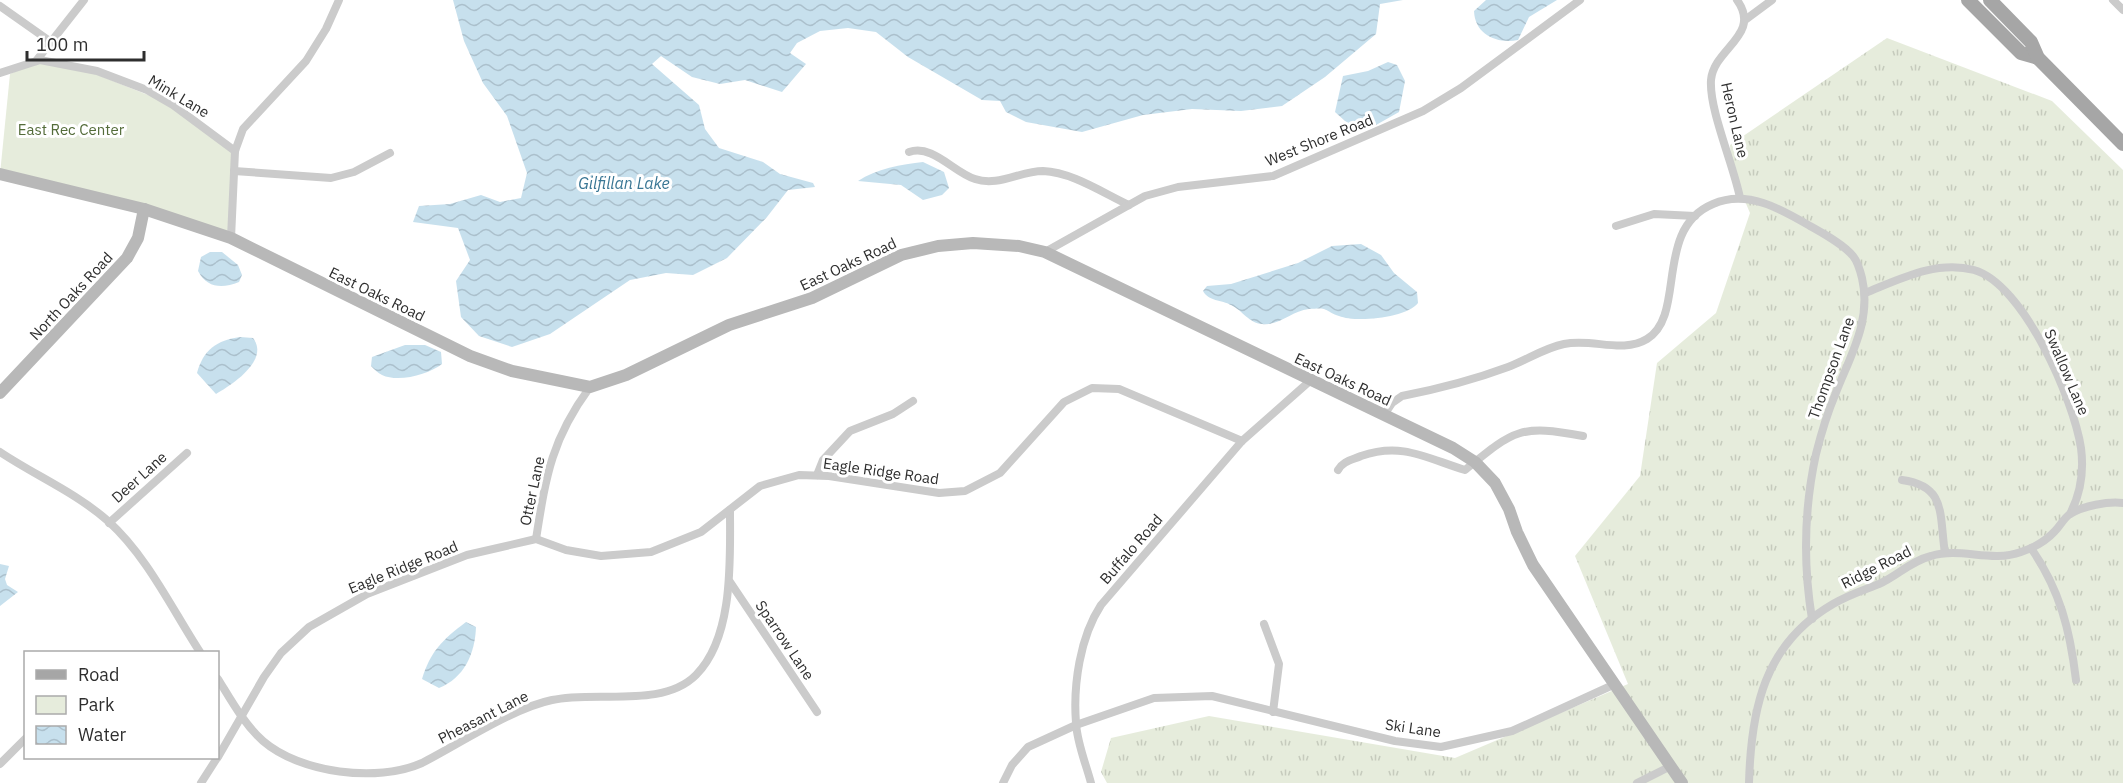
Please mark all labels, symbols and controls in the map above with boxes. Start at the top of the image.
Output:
scale bar [27,24,144,62]
text: 100 m [36,33,88,56]
street label: Mink Lane [145,70,213,122]
street label: Heron Lane [1717,80,1753,160]
street label: West Shore Road [1262,110,1376,170]
park label: East Rec Center [18,120,125,139]
water label: Gilfillan Lake [578,173,670,193]
street label: East Oaks Road [797,233,899,295]
street label: North Oaks Road [25,248,117,344]
street label: East Oaks Road [326,263,428,325]
street label: Thompson Lane [1804,314,1858,422]
street label: Swallow Lane [2040,326,2094,418]
street label: East Oaks Road [1292,348,1394,410]
street label: Deer Lane [107,447,171,507]
street label: Eagle Ridge Road [822,453,940,489]
street label: Otter Lane [515,455,549,527]
street label: Buffalo Road [1095,510,1167,588]
street label: Eagle Ridge Road [345,536,461,598]
street label: Ridge Road [1838,541,1914,593]
street label: Sparrow Lane [751,597,819,683]
legend [24,651,219,759]
text: Road [78,663,119,686]
street label: Pheasant Lane [435,686,531,748]
text: Park [78,693,115,716]
street label: Ski Lane [1384,715,1442,741]
text: Water [78,723,127,746]

